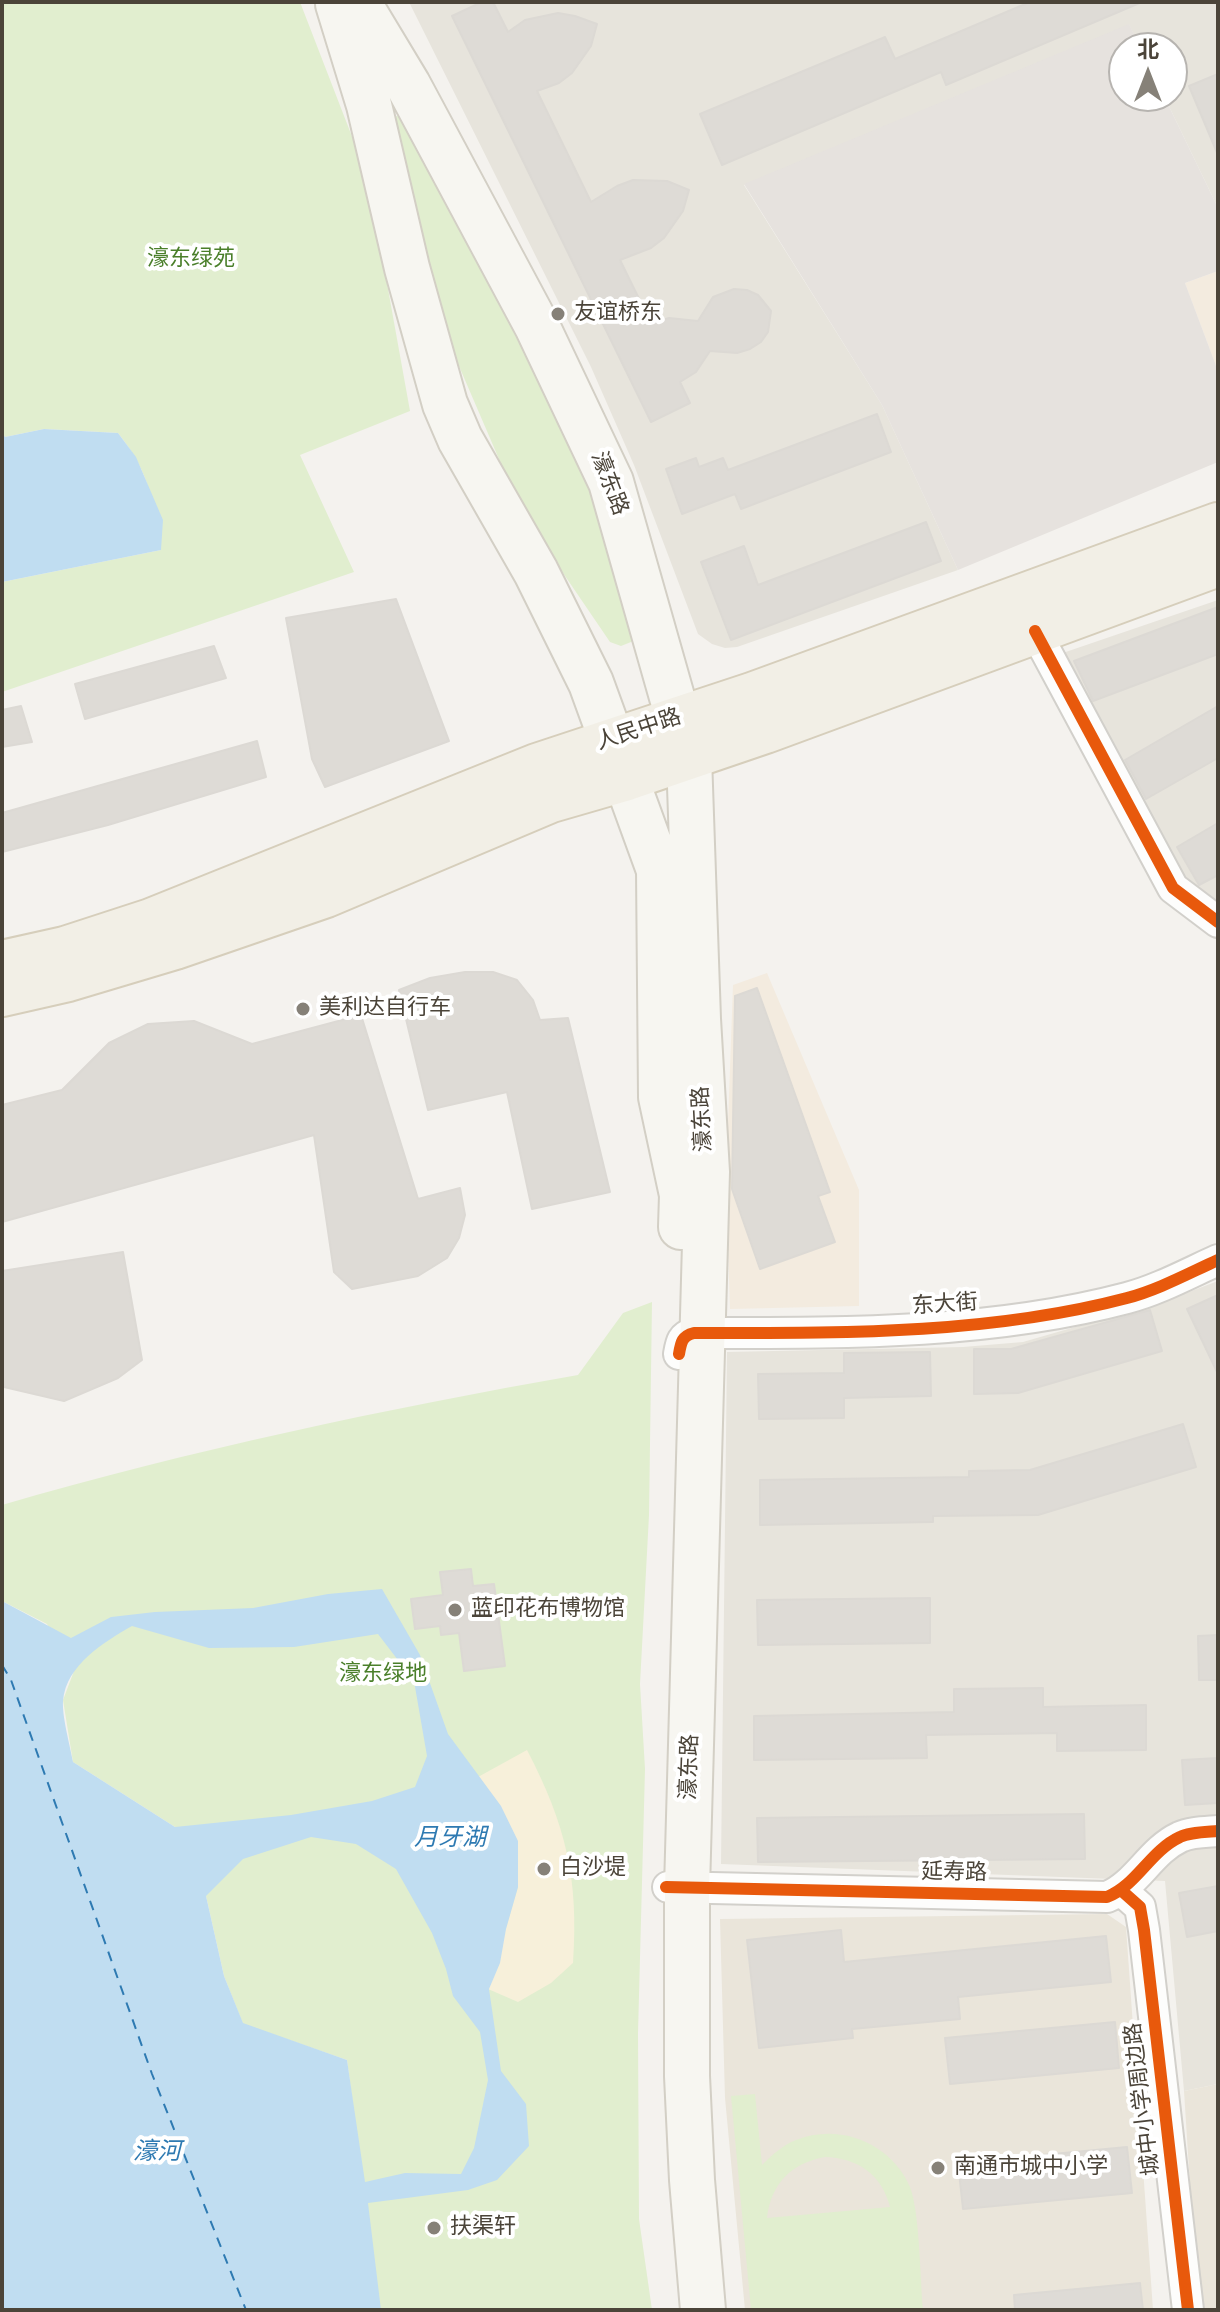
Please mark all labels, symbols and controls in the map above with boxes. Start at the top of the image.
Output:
north arrow [1108,32,1188,112]
text: 北 [1137,34,1159,66]
park label: 濠东绿苑 [147,247,235,273]
place label: 友谊桥东 [574,301,662,327]
marker: 友谊桥东 [549,305,567,323]
street label: 濠东路 [584,448,632,520]
street label: 人民中路 [593,705,685,757]
place label: 美利达自行车 [319,996,451,1022]
marker: 美利达自行车 [294,1000,312,1018]
street label: 濠东路 [689,1085,719,1153]
street label: 东大街 [911,1291,979,1321]
place label: 蓝印花布博物馆 [471,1597,625,1623]
marker: 蓝印花布博物馆 [446,1601,464,1619]
park label: 濠东绿地 [339,1662,427,1688]
street label: 濠东路 [677,1734,705,1800]
water label: 月牙湖 [414,1826,486,1854]
place label: 白沙堤 [560,1856,626,1882]
marker: 白沙堤 [535,1860,553,1878]
street label: 延寿路 [921,1860,987,1888]
street label: 城中小学周边路 [1122,2021,1166,2177]
water label: 濠河 [133,2140,181,2168]
place label: 南通市城中小学 [954,2155,1108,2181]
marker: 南通市城中小学 [929,2159,947,2177]
place label: 扶渠轩 [450,2215,516,2241]
marker: 扶渠轩 [425,2219,443,2237]

